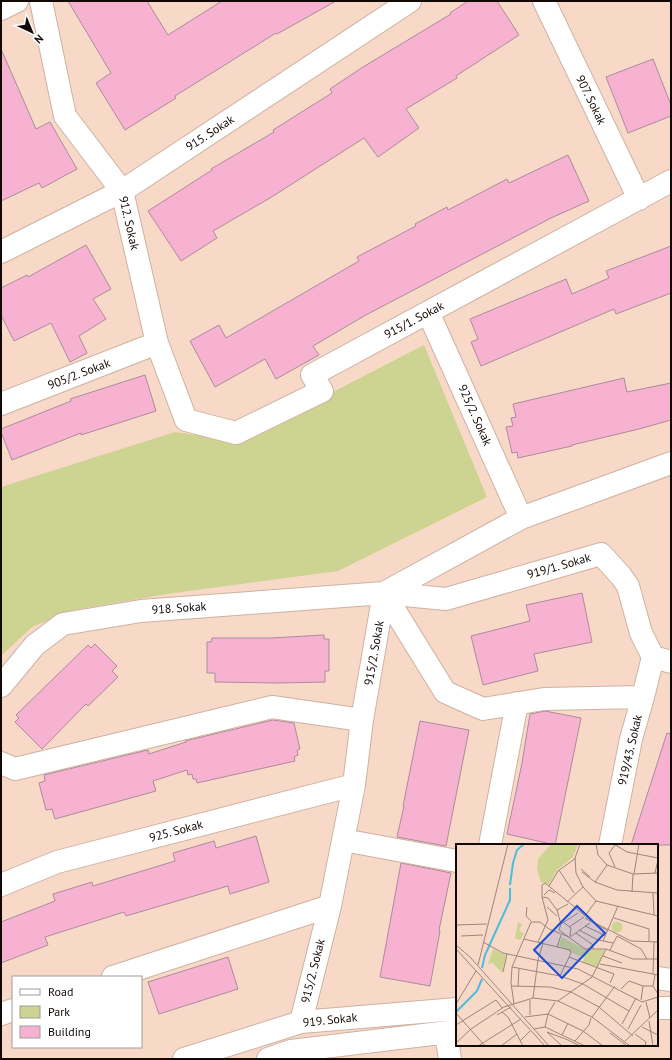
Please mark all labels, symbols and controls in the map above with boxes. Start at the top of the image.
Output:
north arrow [12,12,52,52]
text: N [31,32,46,47]
street label: 907. Sokak [573,72,610,127]
street label: 915. Sokak [183,111,237,154]
street label: 912. Sokak [116,195,143,251]
street label: 915/1. Sokak [381,297,446,342]
street label: 905/2. Sokak [46,355,112,392]
street label: 925/2. Sokak [455,382,496,448]
street label: 919/1. Sokak [525,549,593,582]
street label: 918. Sokak [151,598,207,617]
street label: 915/2. Sokak [360,619,387,686]
street label: 919/43. Sokak [614,713,645,787]
street label: 925. Sokak [148,816,204,845]
inset map [456,844,658,1046]
street label: 915/2. Sokak [297,937,328,1004]
legend [12,976,142,1048]
text: Road [48,984,73,999]
text: Park [48,1004,70,1019]
street label: 919. Sokak [302,1009,358,1030]
text: Building [48,1024,91,1039]

